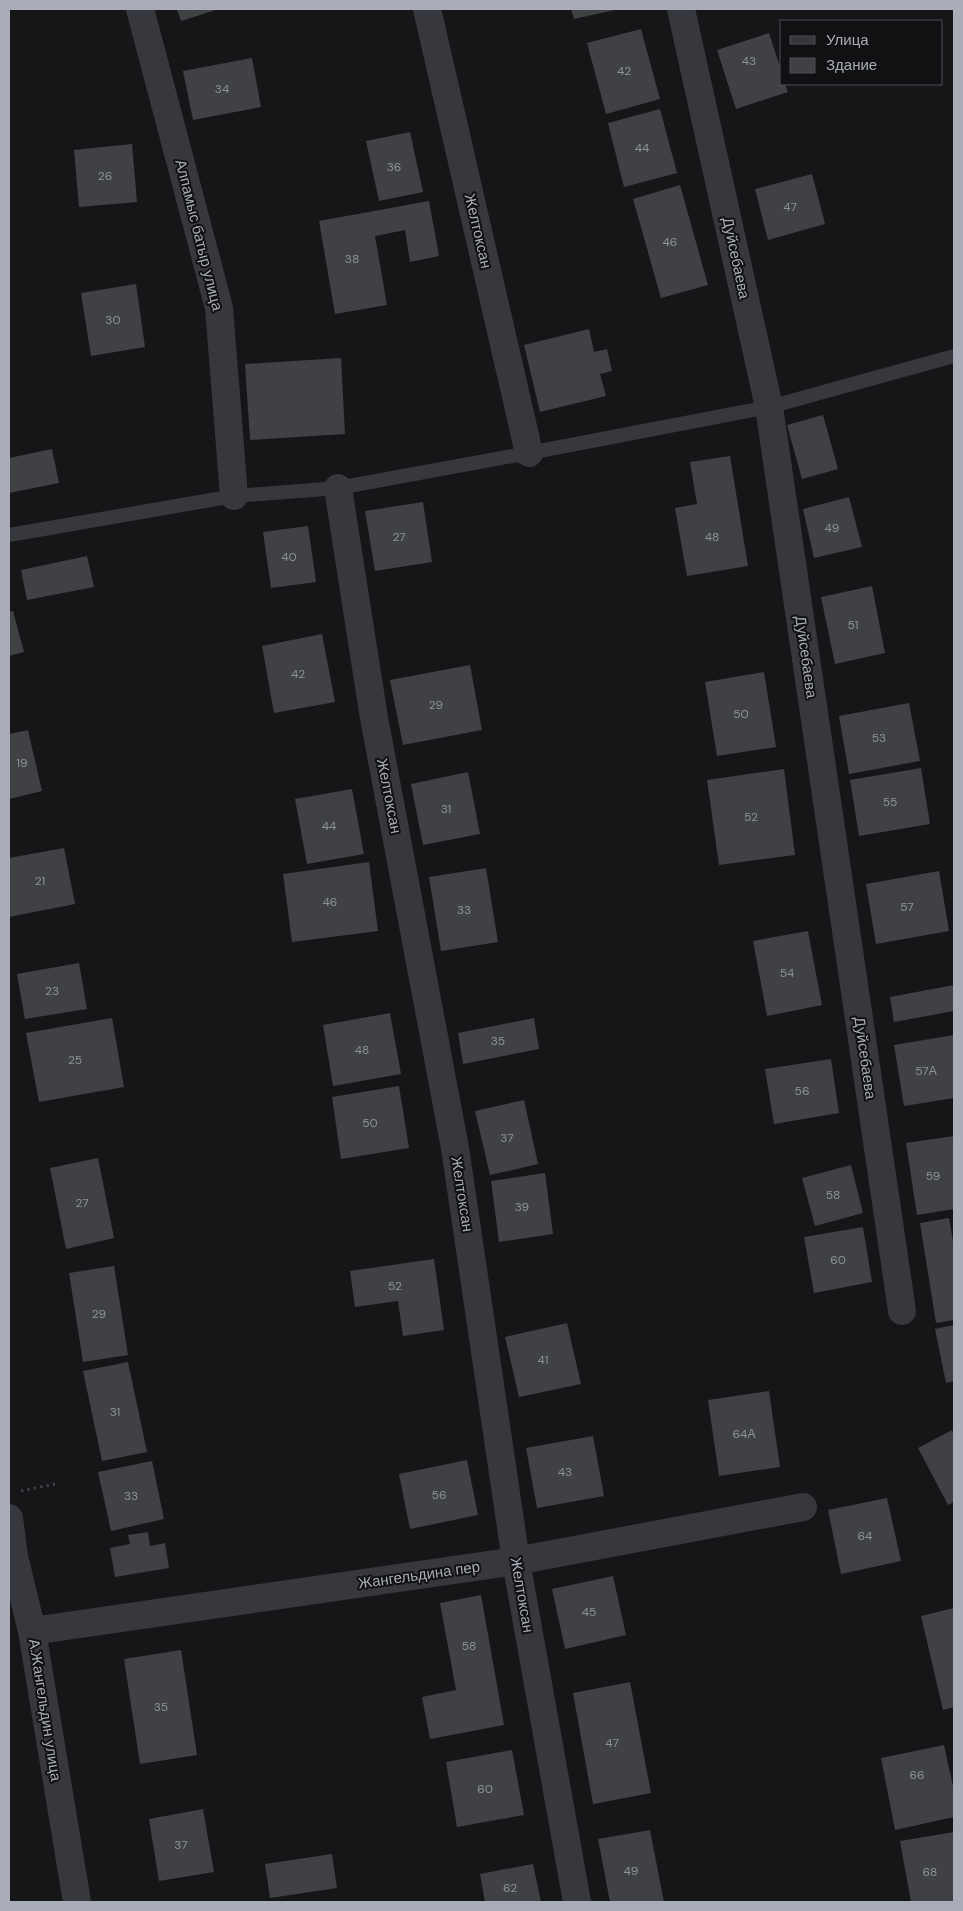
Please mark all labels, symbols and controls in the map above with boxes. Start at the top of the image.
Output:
legend [780,20,943,85]
text: Улица [826,30,869,50]
house number: 43 [742,53,756,69]
text: Здание [826,55,877,75]
house number: 42 [617,63,631,79]
house number: 34 [215,81,229,97]
house number: 44 [635,140,649,156]
street label: Алпамыс батыр улица [171,157,228,313]
house number: 36 [387,159,401,175]
house number: 26 [98,168,112,184]
street label: Желтоксан [460,192,496,270]
house number: 47 [783,199,797,215]
street label: Дуйсебаева [718,215,755,301]
house number: 46 [663,234,677,250]
house number: 38 [345,251,359,267]
house number: 30 [105,312,121,328]
house number: 49 [825,520,839,536]
house number: 27 [392,529,406,545]
house number: 48 [705,529,719,545]
house number: 40 [281,549,297,565]
street label: Дуйсебаева [790,614,822,700]
house number: 51 [847,617,859,633]
house number: 42 [291,666,305,682]
house number: 29 [429,697,443,713]
house number: 50 [733,706,749,722]
house number: 53 [872,730,886,746]
house number: 19 [16,755,28,771]
street label: Желтоксан [372,757,406,835]
house number: 55 [883,794,897,810]
house number: 31 [441,801,451,817]
house number: 52 [744,809,758,825]
house number: 44 [322,818,336,834]
house number: 21 [35,873,45,889]
house number: 46 [323,894,337,910]
house number: 57 [900,899,914,915]
house number: 33 [457,902,471,918]
house number: 54 [780,965,794,981]
house number: 23 [45,983,59,999]
street label: Дуйсебаева [849,1015,881,1101]
house number: 35 [491,1033,505,1049]
house number: 48 [355,1042,369,1058]
house number: 25 [68,1052,82,1068]
house number: 57А [915,1063,937,1079]
house number: 56 [795,1083,809,1099]
house number: 50 [362,1115,378,1131]
house number: 37 [500,1130,514,1146]
street label: Желтоксан [446,1155,478,1233]
house number: 59 [926,1168,940,1184]
house number: 58 [826,1187,840,1203]
house number: 27 [75,1195,89,1211]
house number: 39 [515,1199,529,1215]
house number: 60 [830,1252,846,1268]
house number: 52 [388,1278,402,1294]
house number: 29 [92,1306,106,1322]
house number: 41 [537,1352,549,1368]
house number: 31 [110,1404,120,1420]
house number: 64А [733,1426,755,1442]
house number: 43 [558,1464,572,1480]
house number: 56 [432,1487,446,1503]
house number: 33 [124,1488,138,1504]
house number: 64 [858,1528,872,1544]
street label: Желтоксан [506,1556,538,1634]
street label: Жангельдина пер [357,1557,481,1593]
house number: 45 [582,1604,596,1620]
street label: А.Жангельдин улица [24,1637,66,1783]
house number: 58 [462,1638,476,1654]
house number: 35 [154,1699,168,1715]
house number: 47 [605,1735,619,1751]
house number: 66 [909,1767,925,1783]
house number: 60 [477,1781,493,1797]
house number: 37 [174,1837,188,1853]
house number: 49 [624,1863,638,1879]
house number: 68 [923,1864,937,1880]
house number: 62 [503,1880,517,1896]

